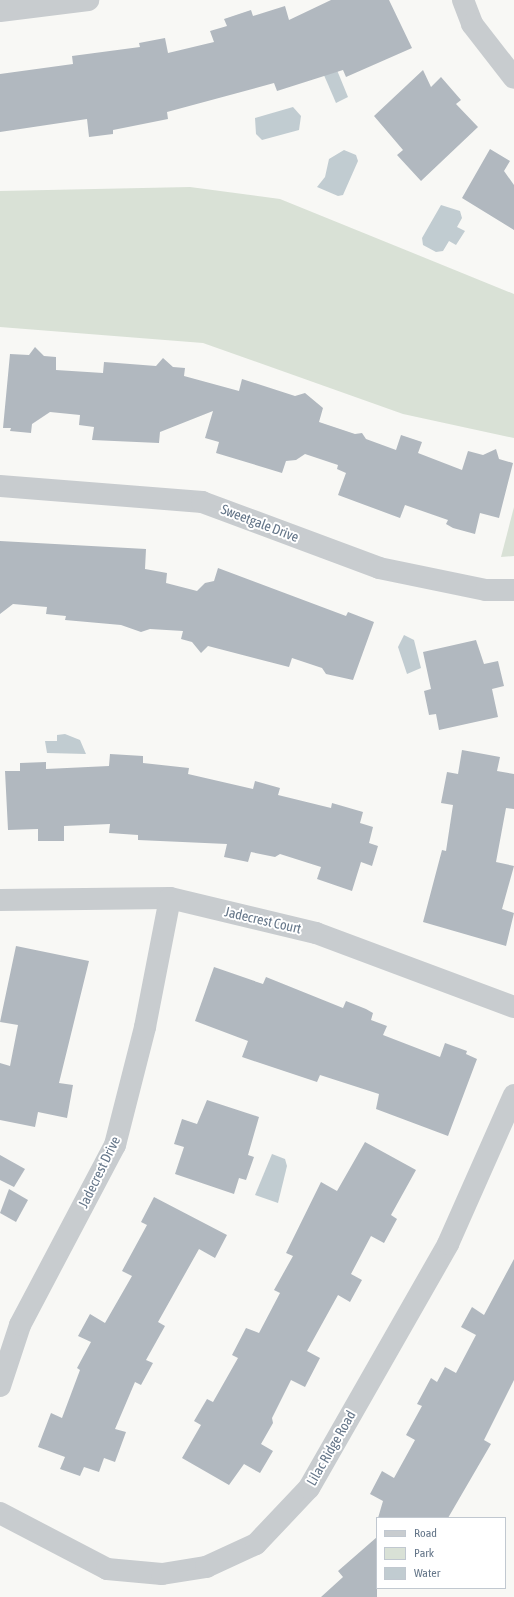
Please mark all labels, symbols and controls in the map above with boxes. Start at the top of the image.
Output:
street label: Sweetgale Drive [219,500,301,546]
street label: Jadecrest Court [223,903,303,937]
street label: Jadecrest Drive [74,1133,124,1211]
street label: Lilac Ridge Road [303,1408,359,1488]
legend [376,1517,506,1589]
text: Road [414,1526,437,1540]
text: Park [414,1546,434,1560]
text: Water [414,1566,440,1580]

